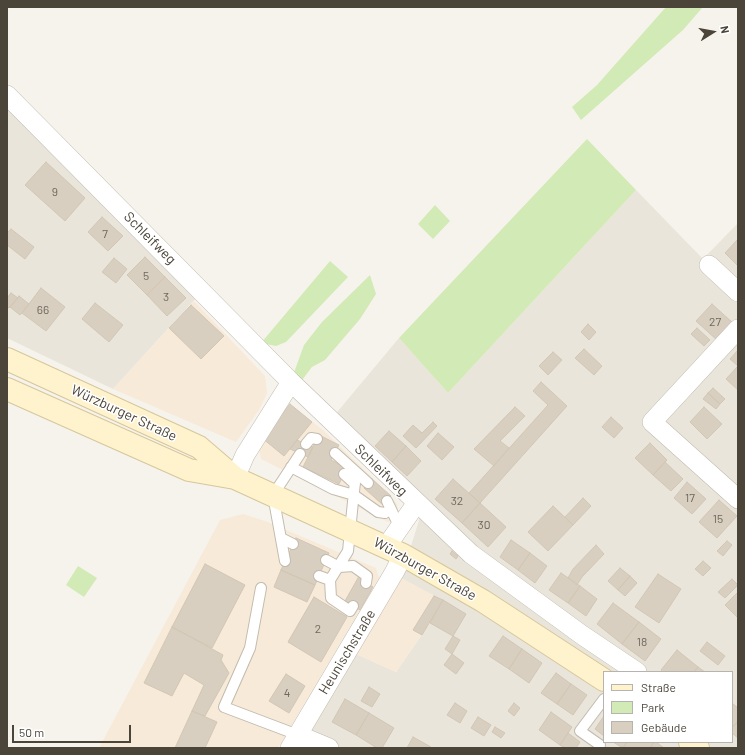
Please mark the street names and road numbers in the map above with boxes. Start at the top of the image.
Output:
street label: Schleifweg [120,208,180,268]
street label: Würzburger Straße [68,381,180,445]
street label: Schleifweg [351,441,411,499]
street label: Würzburger Straße [371,534,479,604]
street label: Heunischstraße [315,606,379,698]

